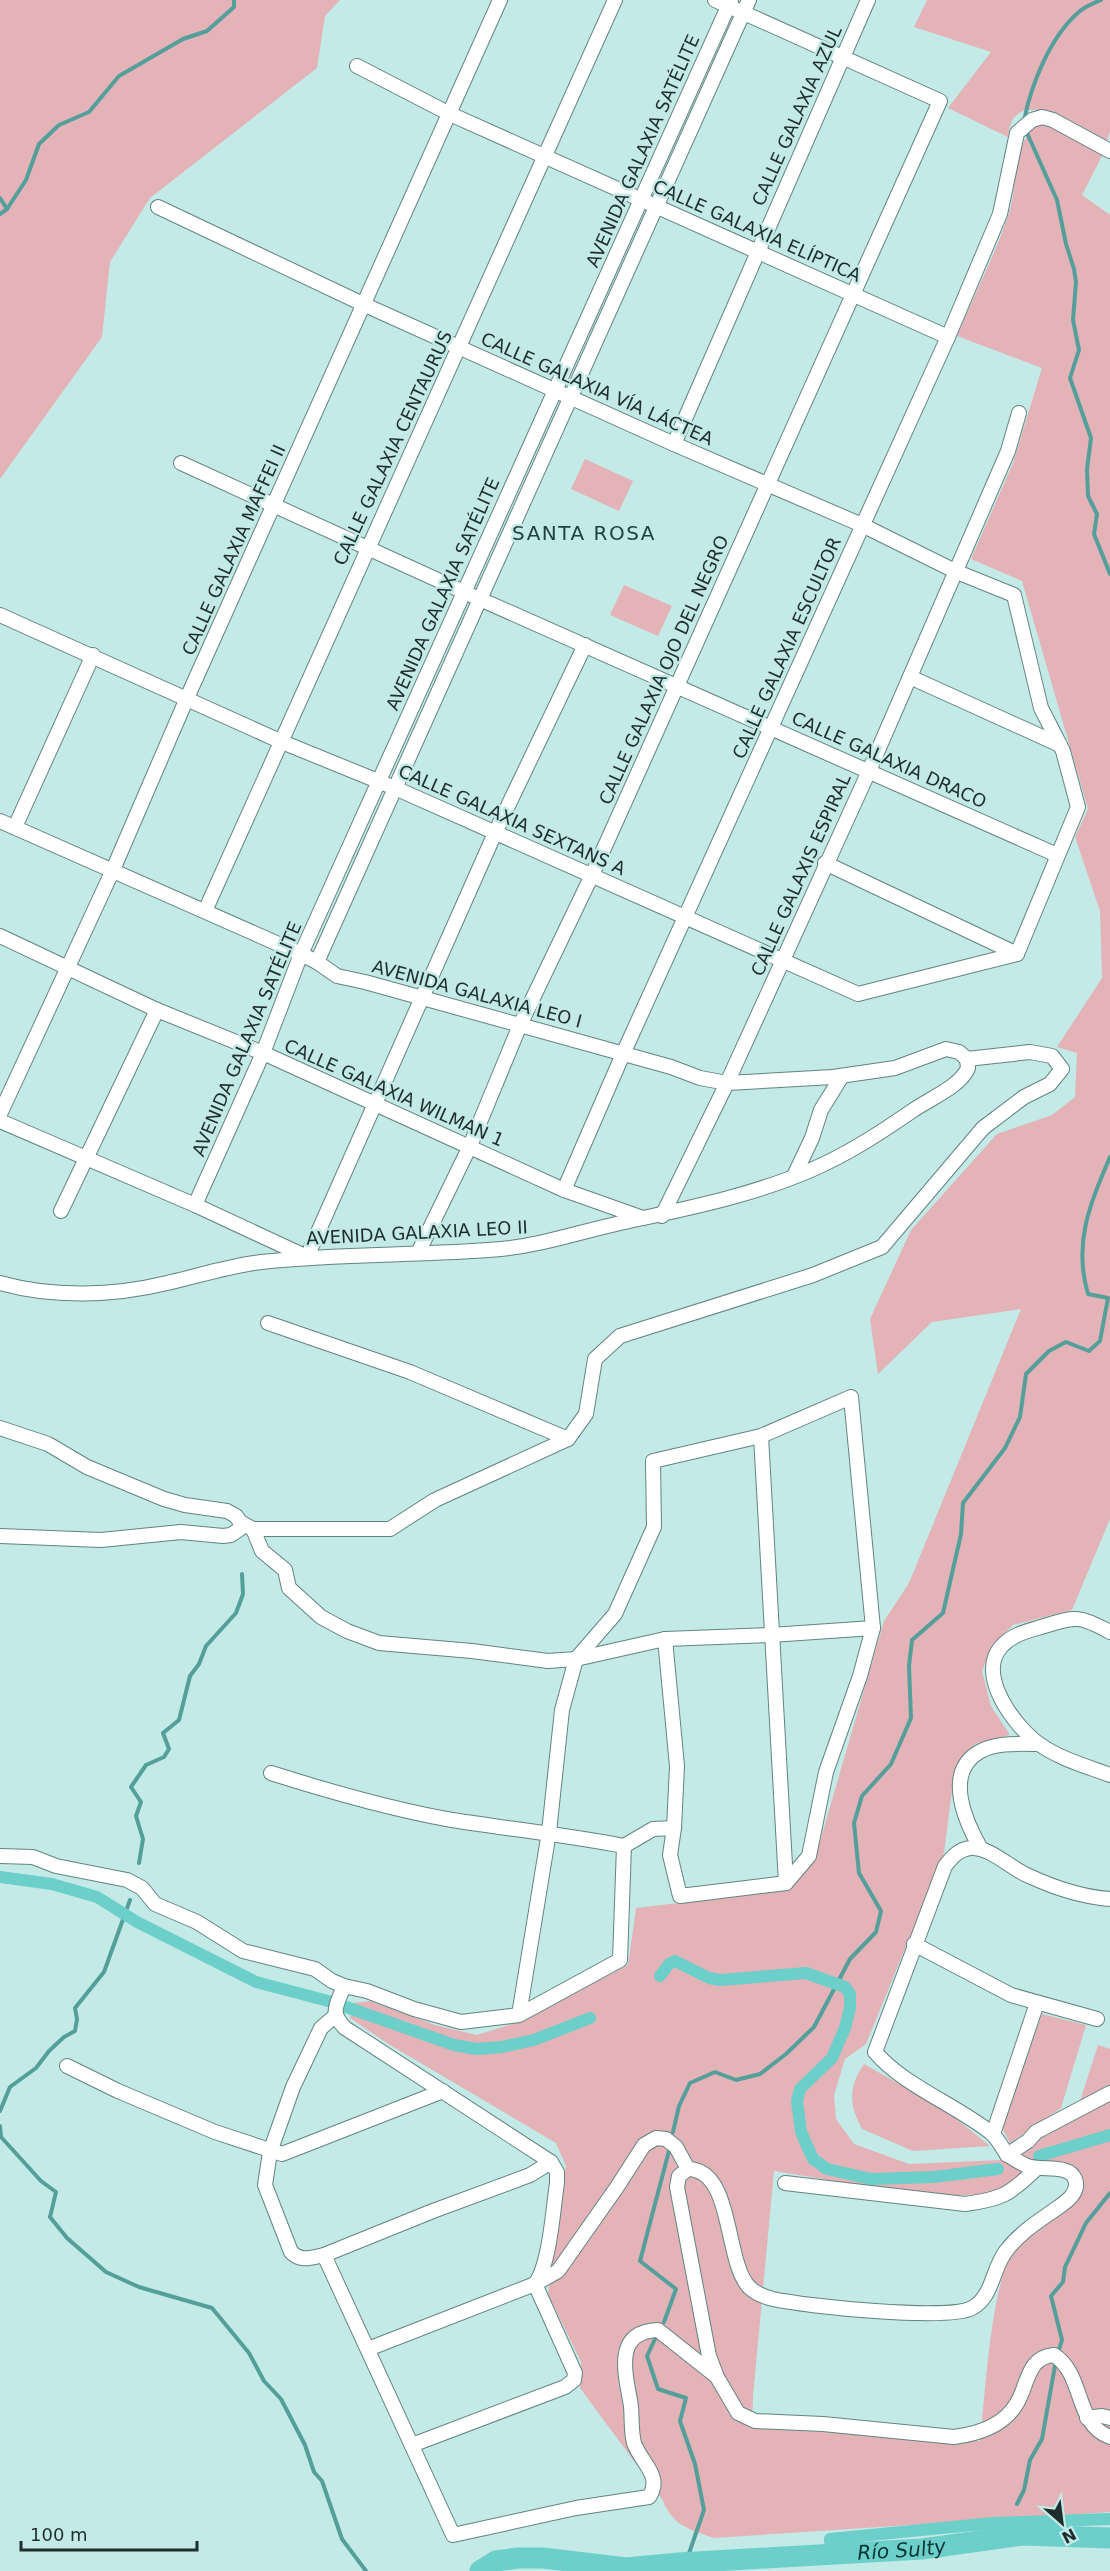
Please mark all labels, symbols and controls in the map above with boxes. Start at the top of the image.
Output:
street label: CALLE GALAXIA AZUL [747,23,846,209]
street label: AVENIDA GALAXIA SATÉLITE [582,31,704,270]
street label: CALLE GALAXIA ELÍPTICA [650,175,865,286]
street label: CALLE GALAXIA CENTAURUS [329,327,456,568]
street label: CALLE GALAXIA VÍA LÁCTEA [478,328,717,450]
street label: CALLE GALAXIA MAFFEI II [178,441,290,658]
street label: AVENIDA GALAXIA SATÉLITE [382,474,504,713]
district label: SANTA ROSA [512,521,656,545]
street label: CALLE GALAXIA OJO DEL NEGRO [594,532,733,808]
street label: CALLE GALAXIA ESCULTOR [728,534,845,762]
street label: CALLE GALAXIA DRACO [789,707,990,812]
street label: CALLE GALAXIA SEXTANS A [395,760,630,880]
street label: CALLE GALAXIS ESPIRAL [746,771,855,979]
street label: AVENIDA GALAXIA SATÉLITE [188,918,306,1159]
street label: AVENIDA GALAXIA LEO I [370,955,584,1032]
street label: CALLE GALAXIA WILMAN 1 [281,1034,507,1151]
street label: AVENIDA GALAXIA LEO II [306,1216,528,1249]
north arrow [1032,2493,1092,2553]
scale bar [21,2514,196,2552]
text: 100 m [30,2524,88,2545]
text: N [1058,2524,1079,2547]
water label: Río Sulty [857,2534,949,2565]

